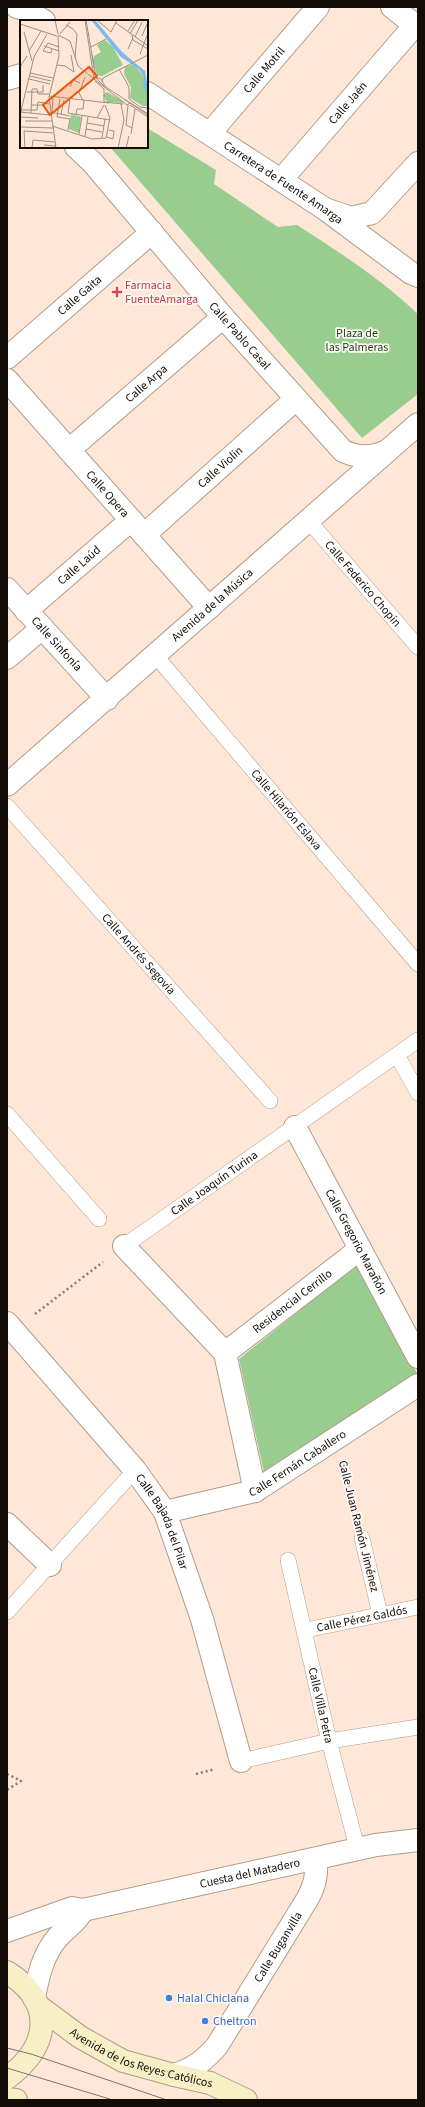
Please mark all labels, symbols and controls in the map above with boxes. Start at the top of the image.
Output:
inset map [20,20,148,148]
street label: Calle Motril [239,43,289,97]
street label: Calle Jaén [325,78,371,128]
street label: Carretera de Fuente Amarga [220,137,346,228]
street label: Calle Gaita [54,271,106,319]
place label: Farmacia FuenteAmarga [125,277,198,308]
marker: Farmacia FuenteAmarga [112,287,122,297]
street label: Calle Pablo Casal [205,298,274,374]
park label: Plaza de las Palmeras [326,325,388,356]
street label: Calle Arpa [122,361,171,407]
street label: Calle Violin [194,442,247,492]
street label: Calle Opera [82,467,133,521]
street label: Calle Federico Chopin [320,537,405,631]
street label: Calle Laúd [54,542,105,589]
street label: Avenida de la Música [168,565,257,646]
street label: Calle Sinfonía [27,613,86,675]
street label: Calle Hilarión Eslava [247,766,326,854]
street label: Calle Andrés Segovia [97,910,179,999]
street label: Calle Joaquín Turina [167,1147,261,1220]
street label: Calle Gregorio Marañón [321,1186,391,1298]
street label: Residencial Cerrillo [249,1265,336,1338]
street label: Calle Fernán Caballero [247,1426,350,1501]
street label: Calle Juan Ramón Jiménez [334,1459,383,1594]
street label: Calle Bajada del Pilar [131,1470,193,1573]
street label: Calle Pérez Galdós [315,1601,409,1637]
street label: Calle Villa Petra [304,1666,337,1745]
street label: Cuesta del Matadero [198,1854,302,1893]
street label: Calle Buganvilla [250,1908,307,1986]
place label: Halal Chiclana [177,1990,249,2007]
marker: Halal Chiclana [164,1993,174,2003]
place label: Cheltron [213,2013,257,2030]
marker: Cheltron [200,2016,210,2026]
street label: Avenida de los Reyes Católicos [66,2024,214,2092]

